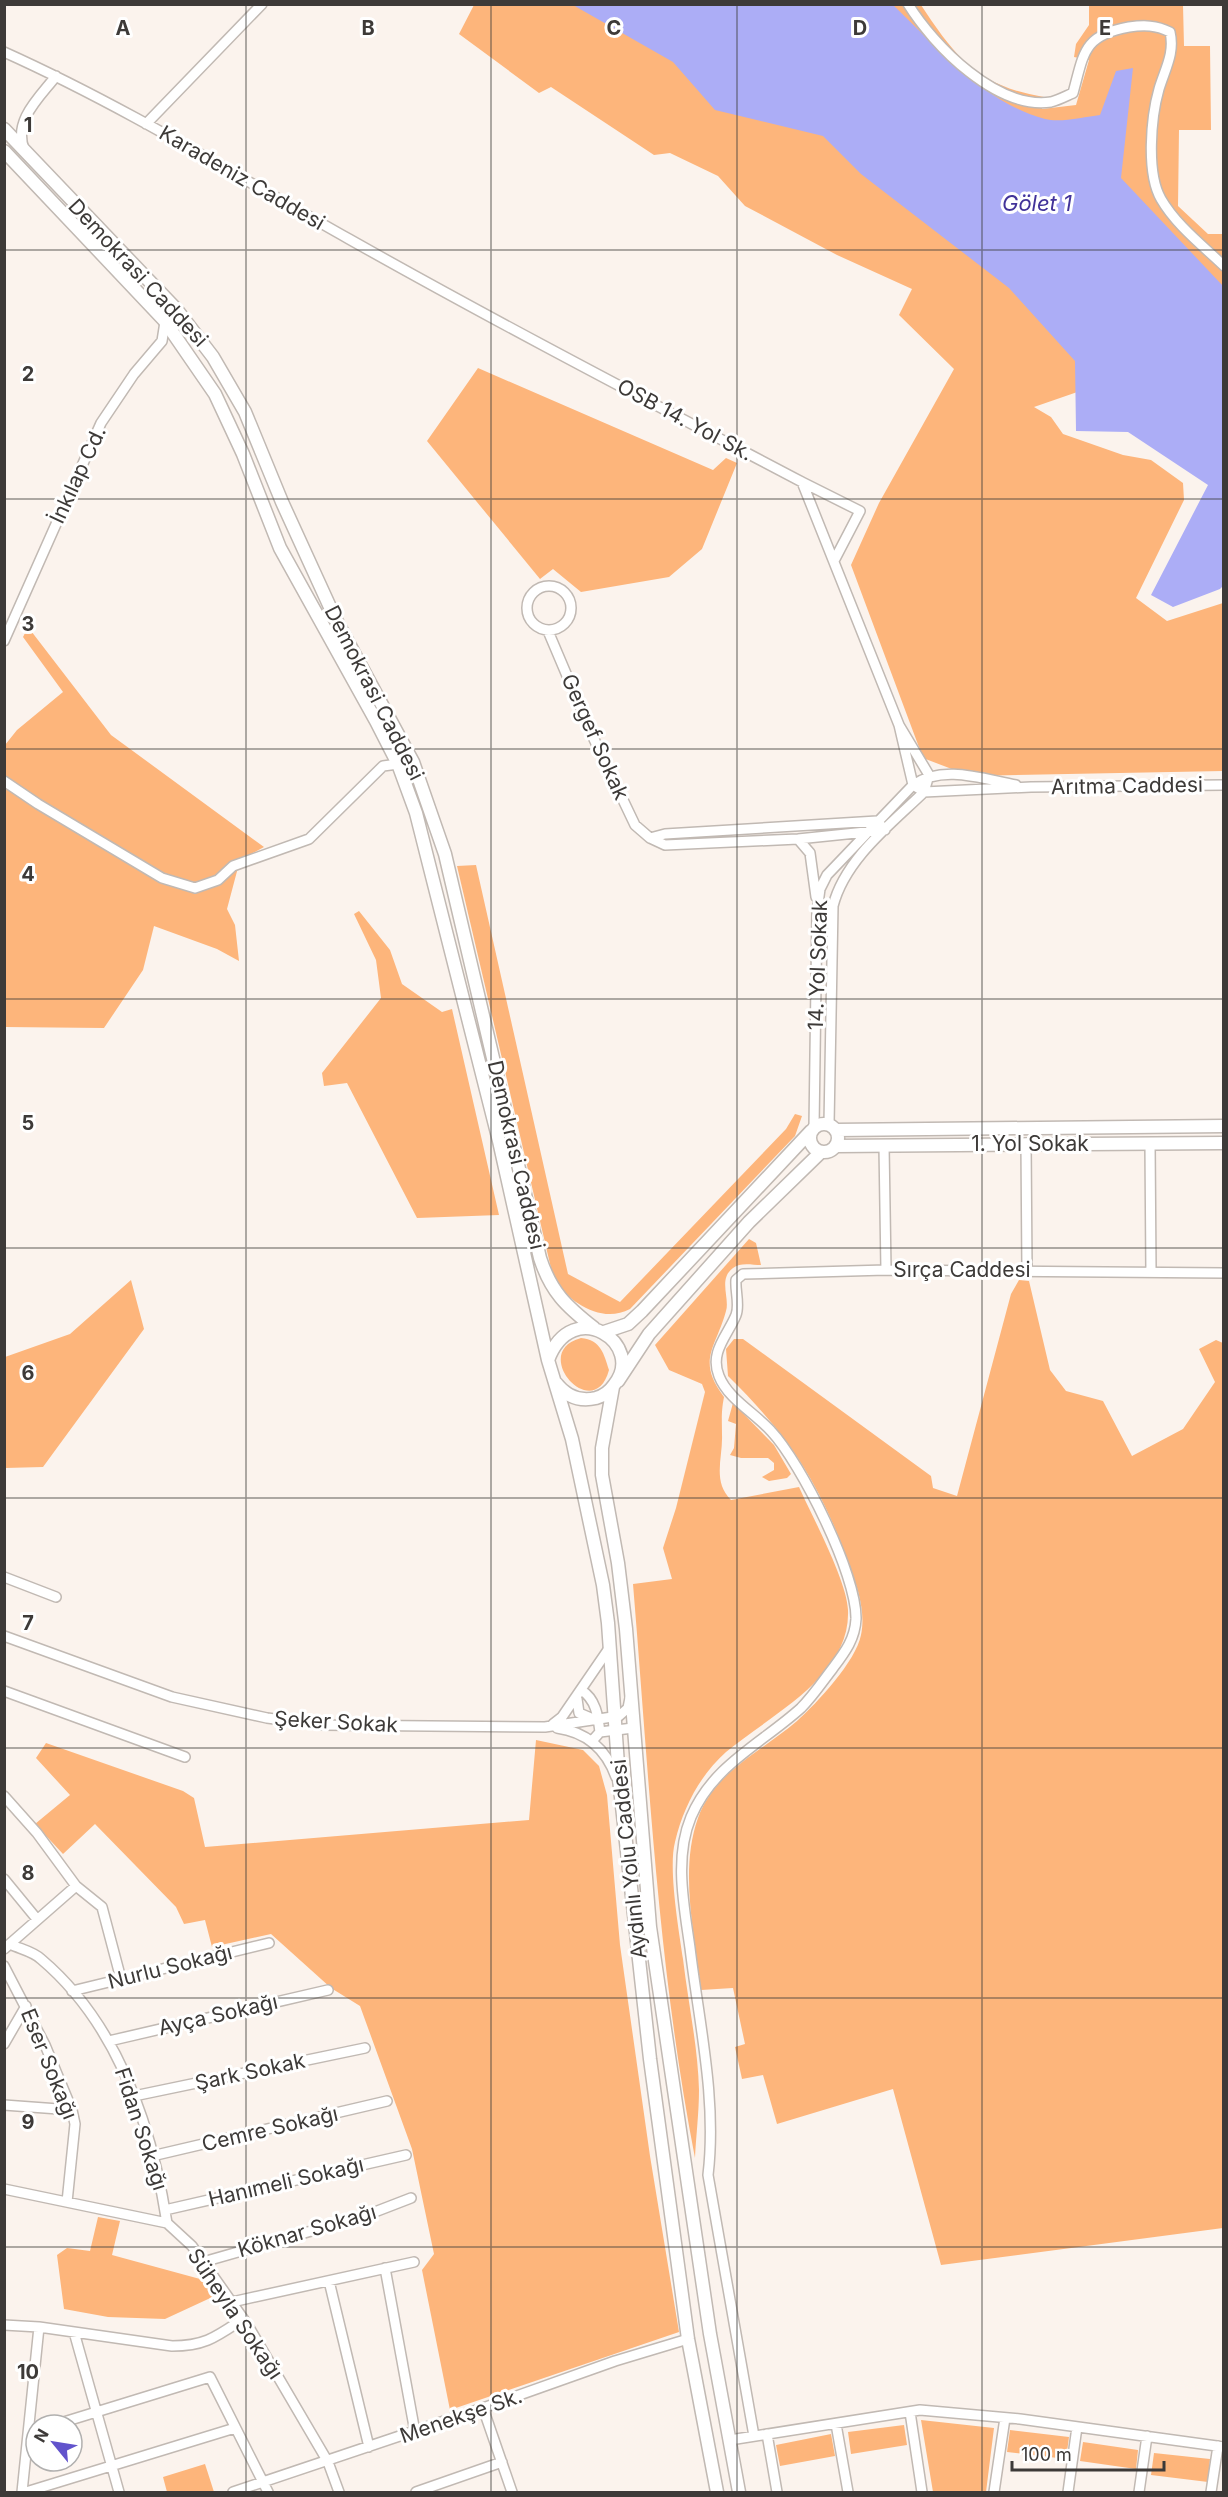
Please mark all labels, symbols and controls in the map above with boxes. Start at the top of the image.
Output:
text: A [116,16,131,40]
text: B [361,16,375,40]
text: C [607,16,621,40]
text: D [853,16,867,40]
text: E [1099,16,1111,40]
text: 1 [24,113,32,137]
street label: Karadeniz Caddesi [155,120,329,235]
water label: Gölet 1 [1002,190,1072,216]
street label: Demokrasi Caddesi [63,194,213,352]
text: 2 [22,362,34,386]
street label: OSB 14. Yol Sk. [613,373,757,466]
street label: İnkılap Cd. [43,422,111,527]
street label: Demokrasi Caddesi [320,601,429,784]
text: 3 [22,612,34,636]
street label: Gergef Sokak [557,670,635,804]
street label: Arıtma Caddesi [1051,772,1203,799]
text: 4 [21,862,35,886]
street label: 14. Yol Sokak [803,899,832,1031]
street label: Demokrasi Caddesi [483,1058,550,1252]
text: 5 [22,1111,34,1135]
street label: 1. Yol Sokak [971,1131,1089,1156]
street label: Sırça Caddesi [893,1257,1031,1282]
text: 6 [22,1361,35,1385]
text: 7 [22,1611,34,1635]
street label: Şeker Sokak [274,1706,399,1737]
street label: Aydınlı Yolu Caddesi [606,1758,651,1960]
text: 8 [21,1861,35,1885]
street label: Nurlu Sokağı [105,1939,235,1994]
street label: Ayça Sokağı [156,1989,280,2040]
street label: Eser Sokağı [16,2005,83,2123]
street label: Şark Sokak [193,2048,308,2095]
street label: Fidan Sokağı [110,2064,173,2193]
street label: Cemre Sokağı [199,2101,340,2156]
text: 9 [22,2110,35,2134]
street label: Hanımeli Sokağı [206,2151,366,2212]
street label: Köknar Sokağı [235,2199,379,2262]
street label: Süheyla Sokağı [183,2244,288,2384]
text: 10 [17,2360,39,2384]
street label: Menekşe Sk. [396,2383,525,2448]
north arrow [24,2413,84,2473]
text: N [29,2425,53,2446]
scale bar [1012,2434,1164,2472]
text: 100 m [1021,2444,1072,2465]

